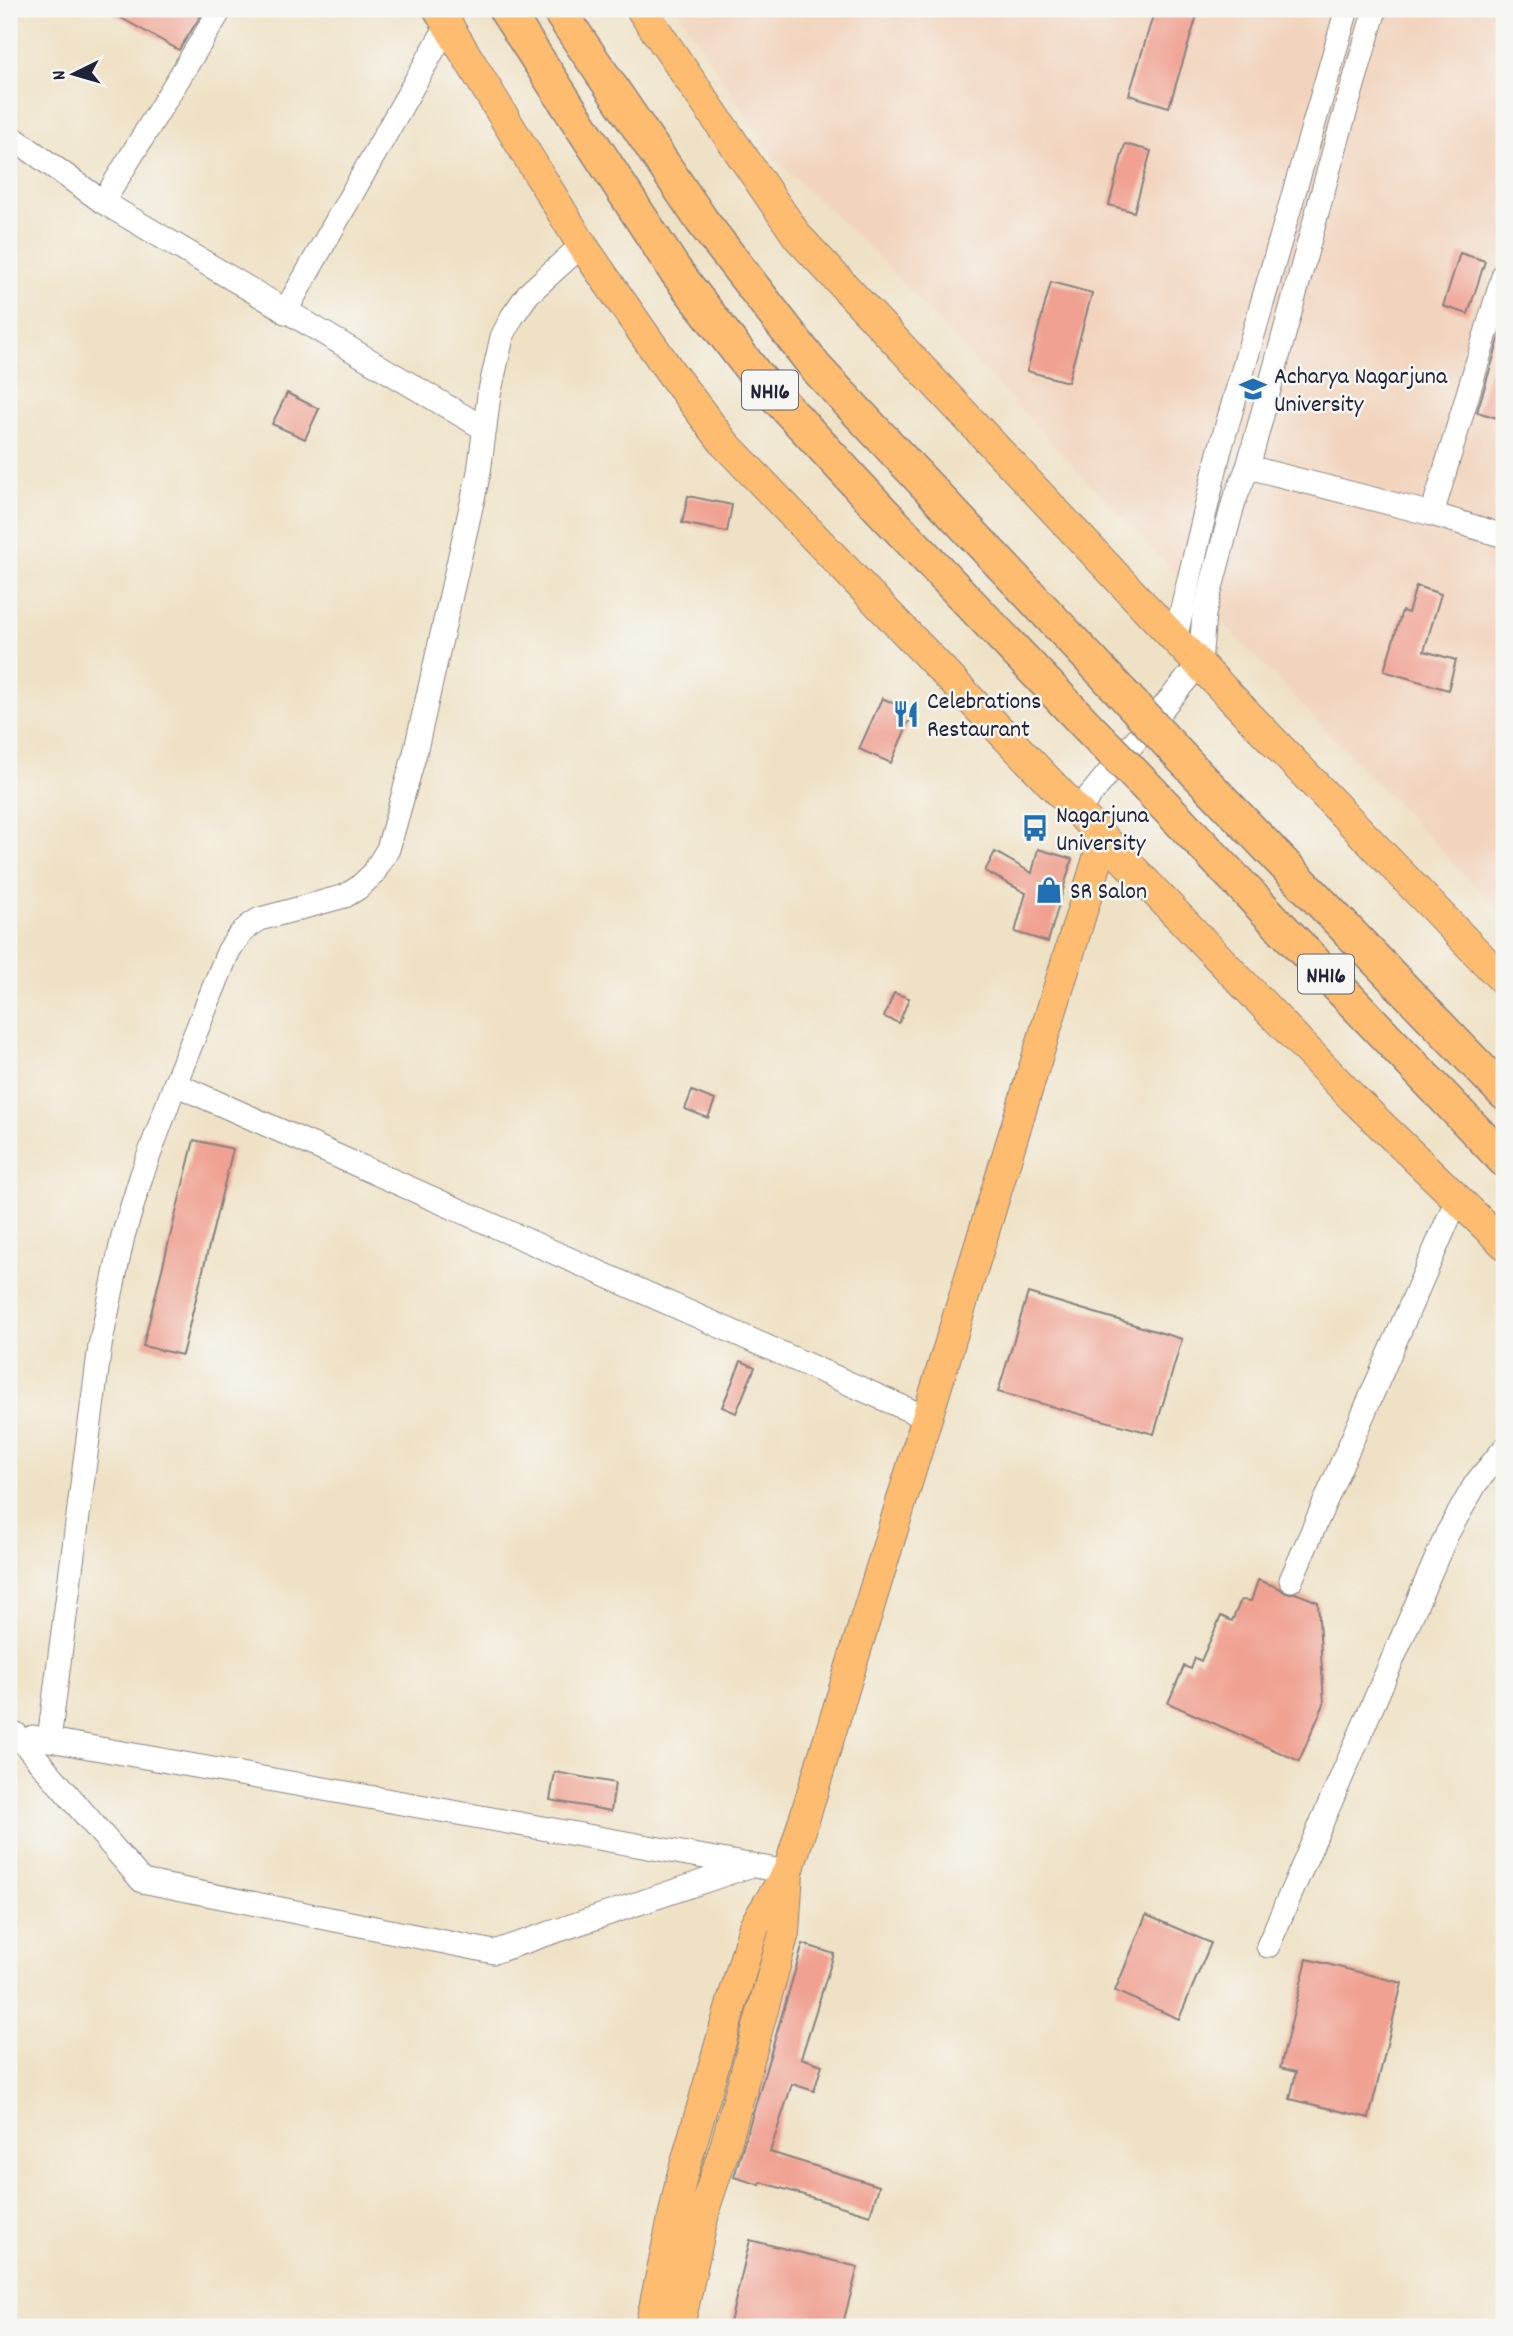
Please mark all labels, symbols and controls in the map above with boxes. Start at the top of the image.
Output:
north arrow [38,38,108,108]
text: N [47,69,74,81]
place label: Acharya Nagarjuna University [1274,361,1448,423]
road number: NH16 [742,370,798,410]
school or university icon: Acharya Nagarjuna University [1238,374,1268,404]
place label: Celebrations Restaurant [927,686,1041,748]
restaurant icon: Celebrations Restaurant [891,699,921,729]
place label: Nagarjuna University [1056,800,1150,862]
bus stop icon: Nagarjuna University [1020,813,1050,843]
shop icon: SR Salon [1034,875,1064,905]
place label: SR Salon [1070,876,1147,910]
road number: NH16 [1298,954,1354,993]

